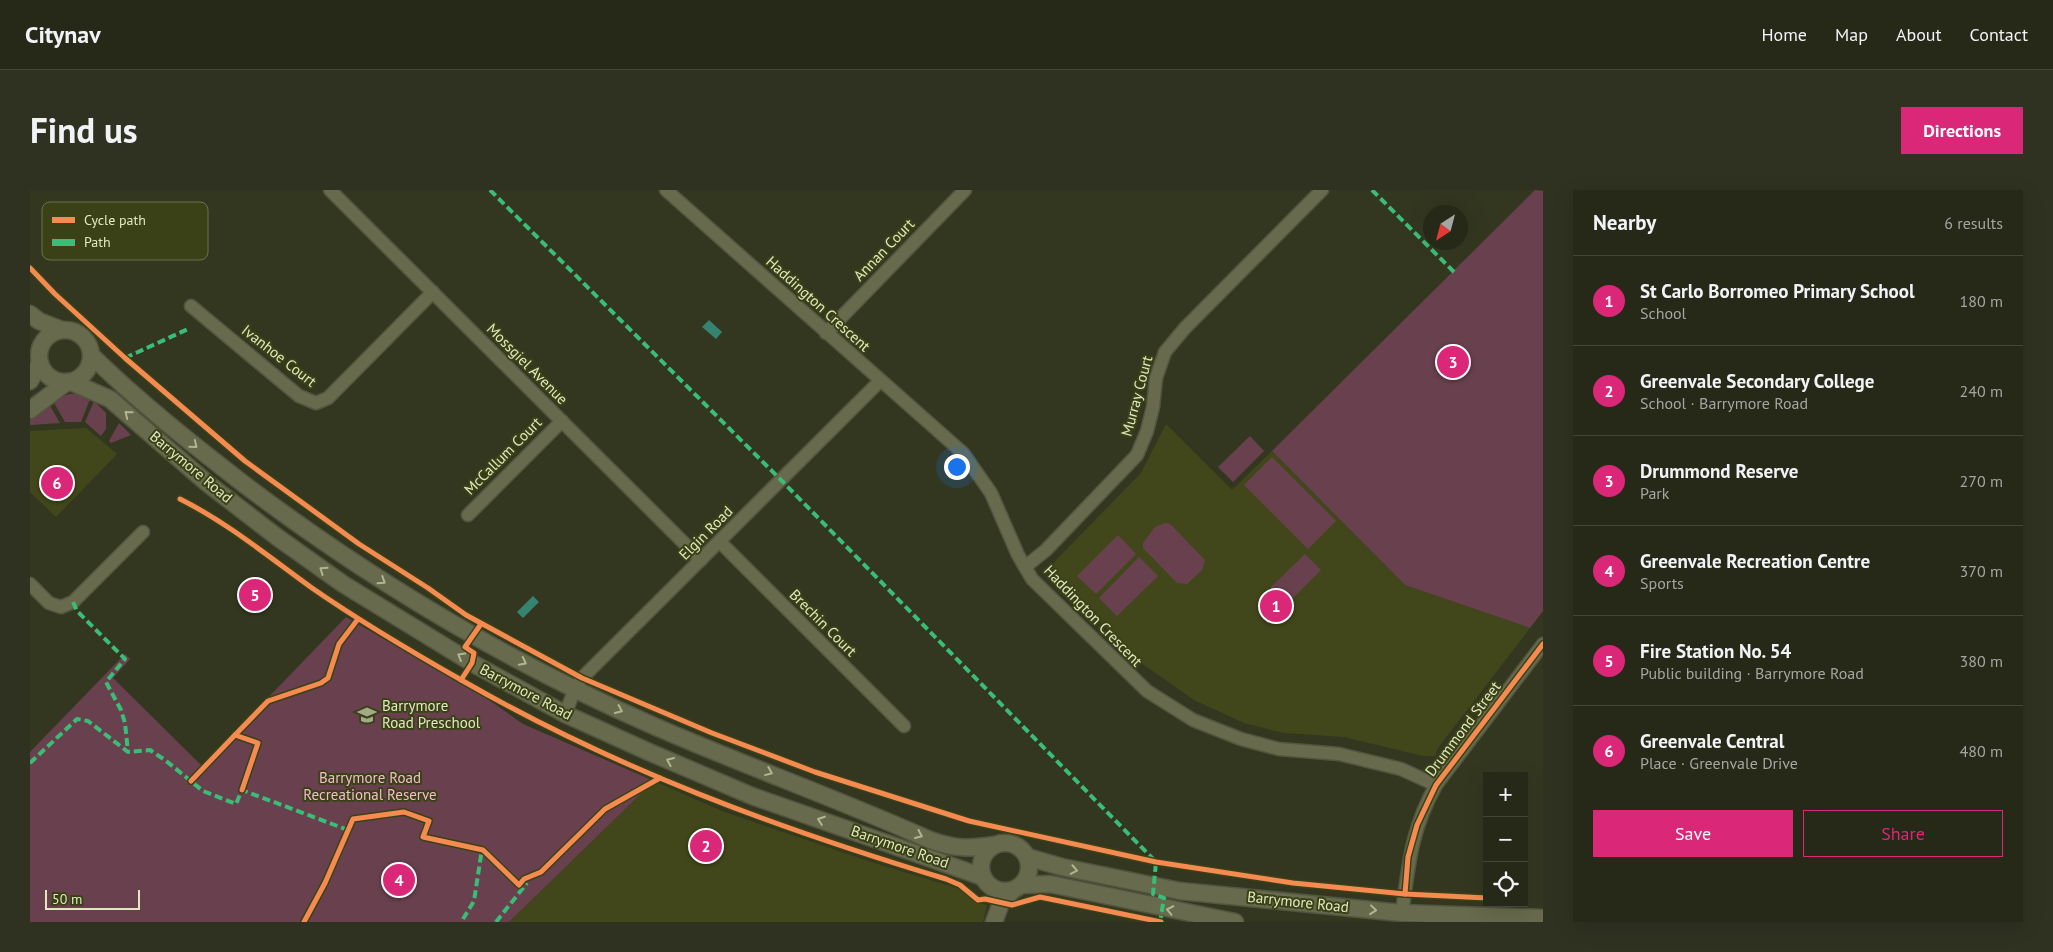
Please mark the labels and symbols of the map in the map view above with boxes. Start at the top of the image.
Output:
legend [42,202,208,260]
north arrow [1423,205,1468,250]
text: Cycle path [84,211,146,229]
street label: Annan Court [849,214,918,285]
text: Path [84,233,111,251]
street label: Haddington Crescent [762,252,874,355]
street label: Mossgiel Avenue [483,319,572,408]
street label: Ivanhoe Court [238,320,321,391]
pin: 3 [1437,343,1469,381]
street label: Murray Court [1117,353,1156,438]
one-way arrow [125,410,134,419]
street label: McCallum Court [460,413,546,499]
street label: Barrymore Road [146,427,237,507]
one-way arrow [188,440,197,448]
your location [944,454,970,480]
pin: 6 [41,464,73,502]
street label: Elgin Road [675,502,737,564]
street label: Haddington Crescent [1040,561,1147,670]
one-way arrow [319,567,329,576]
one-way arrow [377,575,386,585]
pin: 5 [239,576,271,614]
street label: Brechin Court [786,585,861,660]
pin: 1 [1260,587,1292,625]
one-way arrow [457,653,466,663]
one-way arrow [518,656,527,666]
street label: Barrymore Road [477,659,576,724]
street label: Drummond Street [1421,677,1504,780]
place label: Barrymore Road Preschool [382,696,481,732]
one-way arrow [614,703,623,714]
school or university icon: Barrymore Road Preschool [356,704,378,726]
one-way arrow [666,757,675,768]
one-way arrow [764,766,773,777]
park label: Barrymore Road Recreational Reserve [303,768,437,804]
one-way arrow [817,816,826,826]
street label: Barrymore Road [849,821,952,872]
pin: 2 [690,827,722,865]
one-way arrow [914,829,923,839]
pin: 4 [383,861,415,899]
one-way arrow [1069,864,1078,874]
scale bar [45,887,140,910]
street label: Barrymore Road [1246,887,1350,916]
one-way arrow [1370,904,1378,915]
one-way arrow [1166,905,1175,916]

